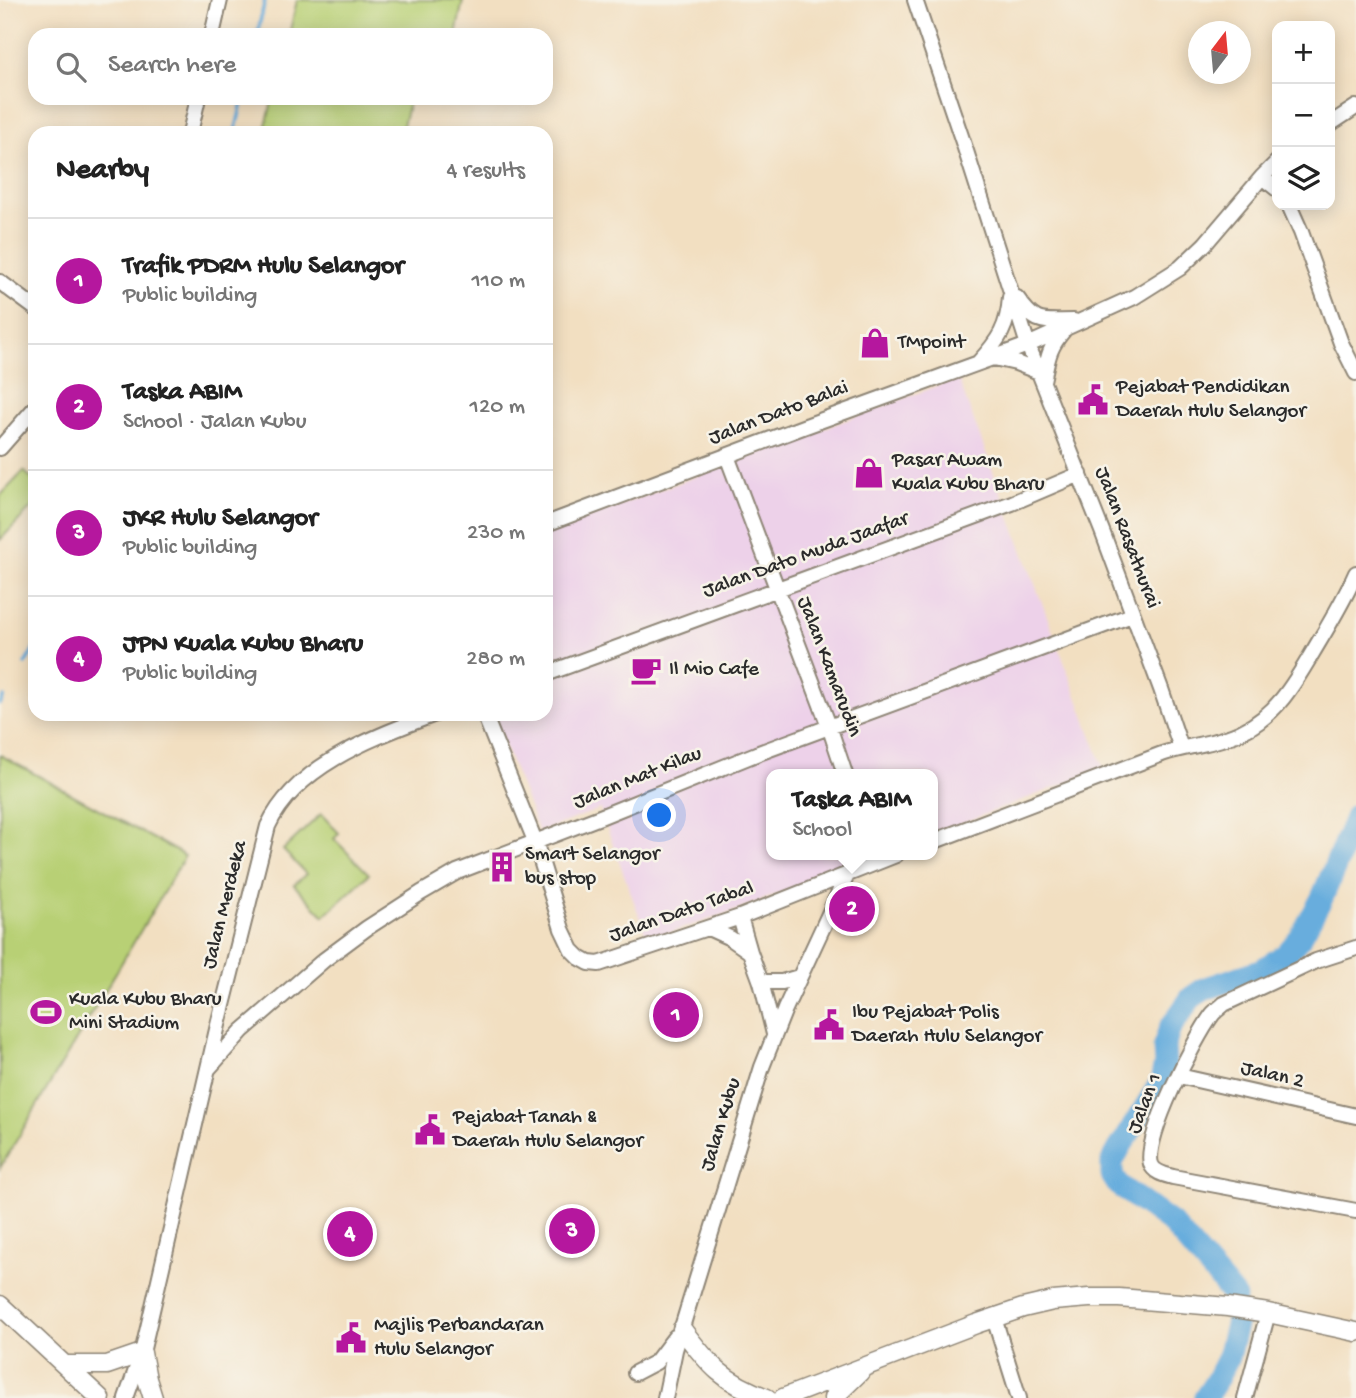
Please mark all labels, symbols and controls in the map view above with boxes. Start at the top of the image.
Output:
north arrow [1188,21,1251,84]
map controls [1272,21,1335,210]
button: + [1272,21,1335,84]
search box [28,28,553,105]
icon: search [52,48,90,86]
text: Search here [108,51,236,82]
button: − [1272,84,1335,147]
button: layers [1272,147,1335,210]
text: Nearby [56,154,149,189]
text: 4 results [446,158,525,185]
text: Trafik PDRM Hulu Selangor [123,252,404,283]
text: 1 [74,268,84,295]
text: 110 m [472,268,525,295]
text: Public building [123,283,257,310]
shop icon: TMpoint [858,326,892,360]
place label: TMpoint [897,331,967,356]
street label: Jalan Dato Balai [706,376,852,452]
place label: Pejabat Pendidikan Daerah Hulu Selangor [1114,376,1308,425]
text: Taska ABIM [123,378,242,409]
public building icon: Pejabat Pendidikan Daerah Hulu Selangor [1076,383,1110,417]
text: 2 [73,394,85,421]
text: 120 m [470,394,525,421]
text: School · Jalan Kubu [123,409,306,436]
place label: Pasar Awam Kuala Kubu Bharu [891,449,1045,498]
shop icon: Pasar Awam Kuala Kubu Bharu [852,456,886,490]
street label: Jalan Rasathurai [1088,464,1164,612]
text: JKR Hulu Selangor [123,504,317,535]
street label: Jalan Dato Muda Jaafar [700,507,914,605]
text: 3 [73,520,85,547]
text: 230 m [467,520,525,547]
text: Public building [123,535,257,562]
street label: Jalan Kamarudin [790,593,866,741]
text: JPN Kuala Kubu Bharu [123,630,363,661]
text: 4 [74,646,84,673]
text: 280 m [466,646,525,673]
cafe icon: Il Mio Cafe [629,653,663,687]
place label: Il Mio Cafe [669,658,760,683]
text: Public building [123,661,257,688]
street label: Jalan Mat Kilau [570,742,706,816]
popup [766,769,938,860]
text: Taska ABIM [792,786,912,817]
your location [642,798,676,832]
text: School [792,817,852,844]
street label: Jalan Merdeka [198,837,254,972]
place label: Smart Selangor bus stop [525,843,661,892]
building icon: Smart Selangor bus stop [485,850,519,884]
street label: Jalan Dato Tabal [607,877,757,949]
pin: 2 [829,883,875,935]
place label: Kuala Kubu Bharu Mini Stadium [69,988,222,1037]
pin: 1 [653,989,699,1041]
sports icon: Kuala Kubu Bharu Mini Stadium [29,995,63,1029]
place label: Ibu Pejabat Polis Daerah Hulu Selangor [850,1001,1044,1050]
public building icon: Ibu Pejabat Polis Daerah Hulu Selangor [812,1008,846,1042]
street label: Jalan 2 [1238,1057,1306,1095]
street label: Jalan 1 [1123,1070,1169,1138]
street label: Jalan Kubu [696,1075,748,1175]
place label: Pejabat Tanah & Daerah Hulu Selangor [451,1106,645,1155]
public building icon: Pejabat Tanah & Daerah Hulu Selangor [413,1113,447,1147]
pin: 3 [549,1205,595,1257]
pin: 4 [327,1208,373,1260]
place label: Majlis Perbandaran Hulu Selangor [374,1314,544,1363]
public building icon: Majlis Perbandaran Hulu Selangor [334,1321,368,1355]

